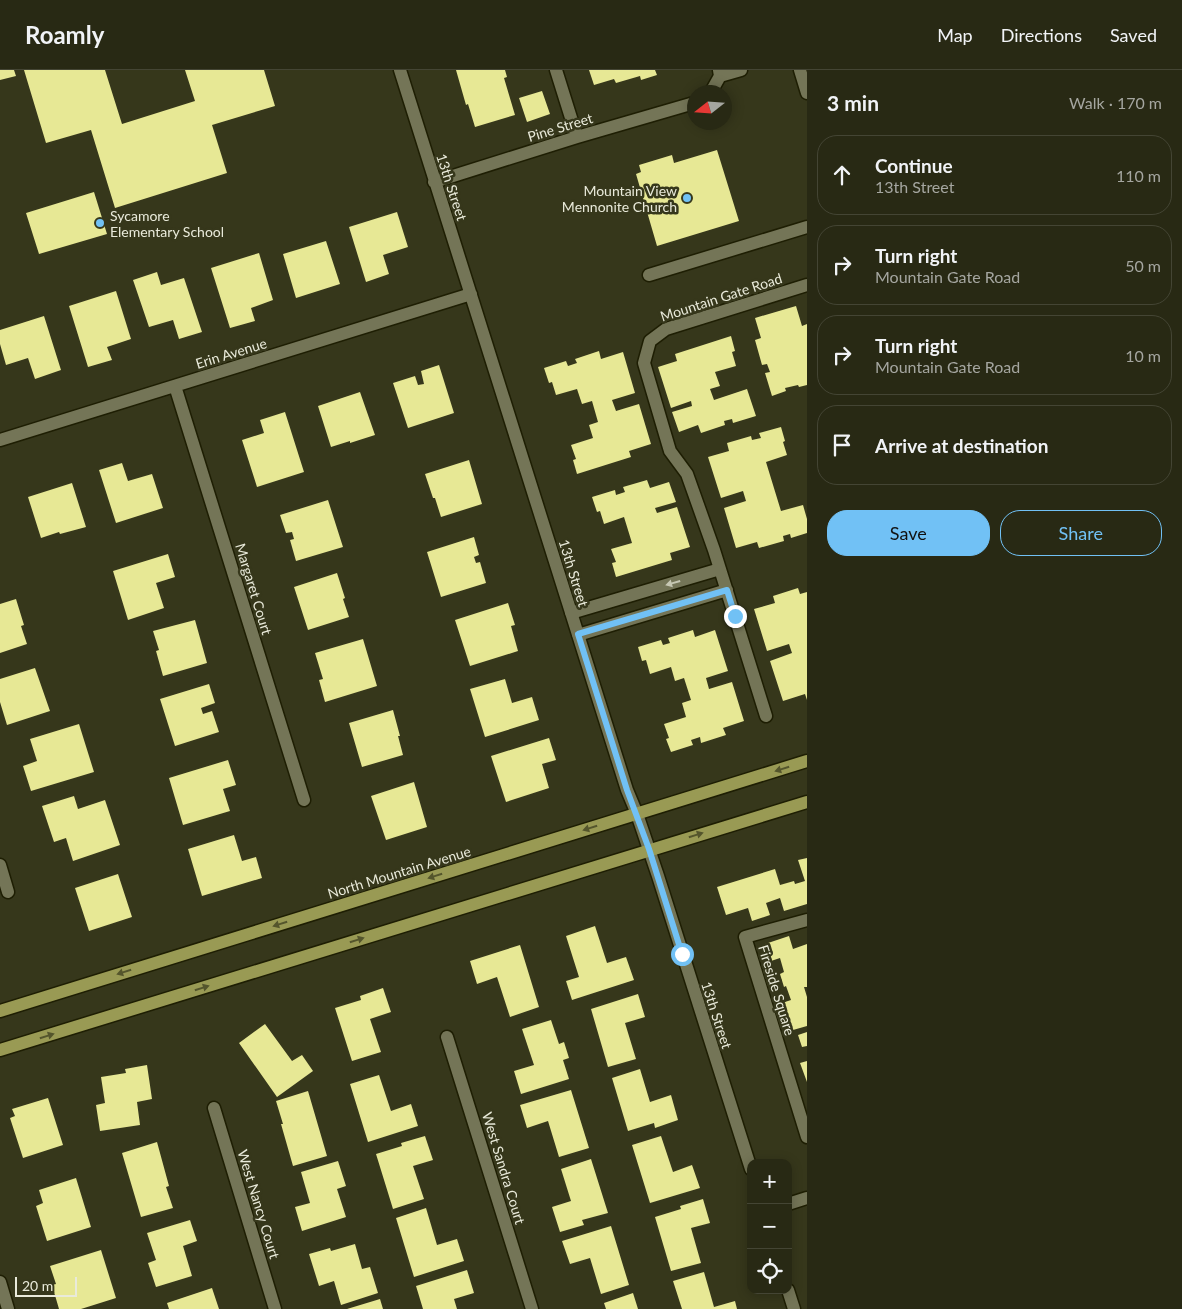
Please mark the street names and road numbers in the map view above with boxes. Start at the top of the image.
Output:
street label: Pine Street [525,109,595,145]
street label: 13th Street [433,151,471,223]
street label: Mountain Gate Road [658,269,784,325]
street label: Erin Avenue [193,334,269,372]
street label: 13th Street [556,537,592,609]
street label: Margaret Court [232,541,276,637]
street label: North Mountain Avenue [325,842,473,902]
street label: Fireside Square [755,943,799,1037]
street label: 13th Street [698,979,736,1051]
street label: West Sandra Court [479,1110,529,1226]
street label: West Nancy Court [234,1147,284,1261]

